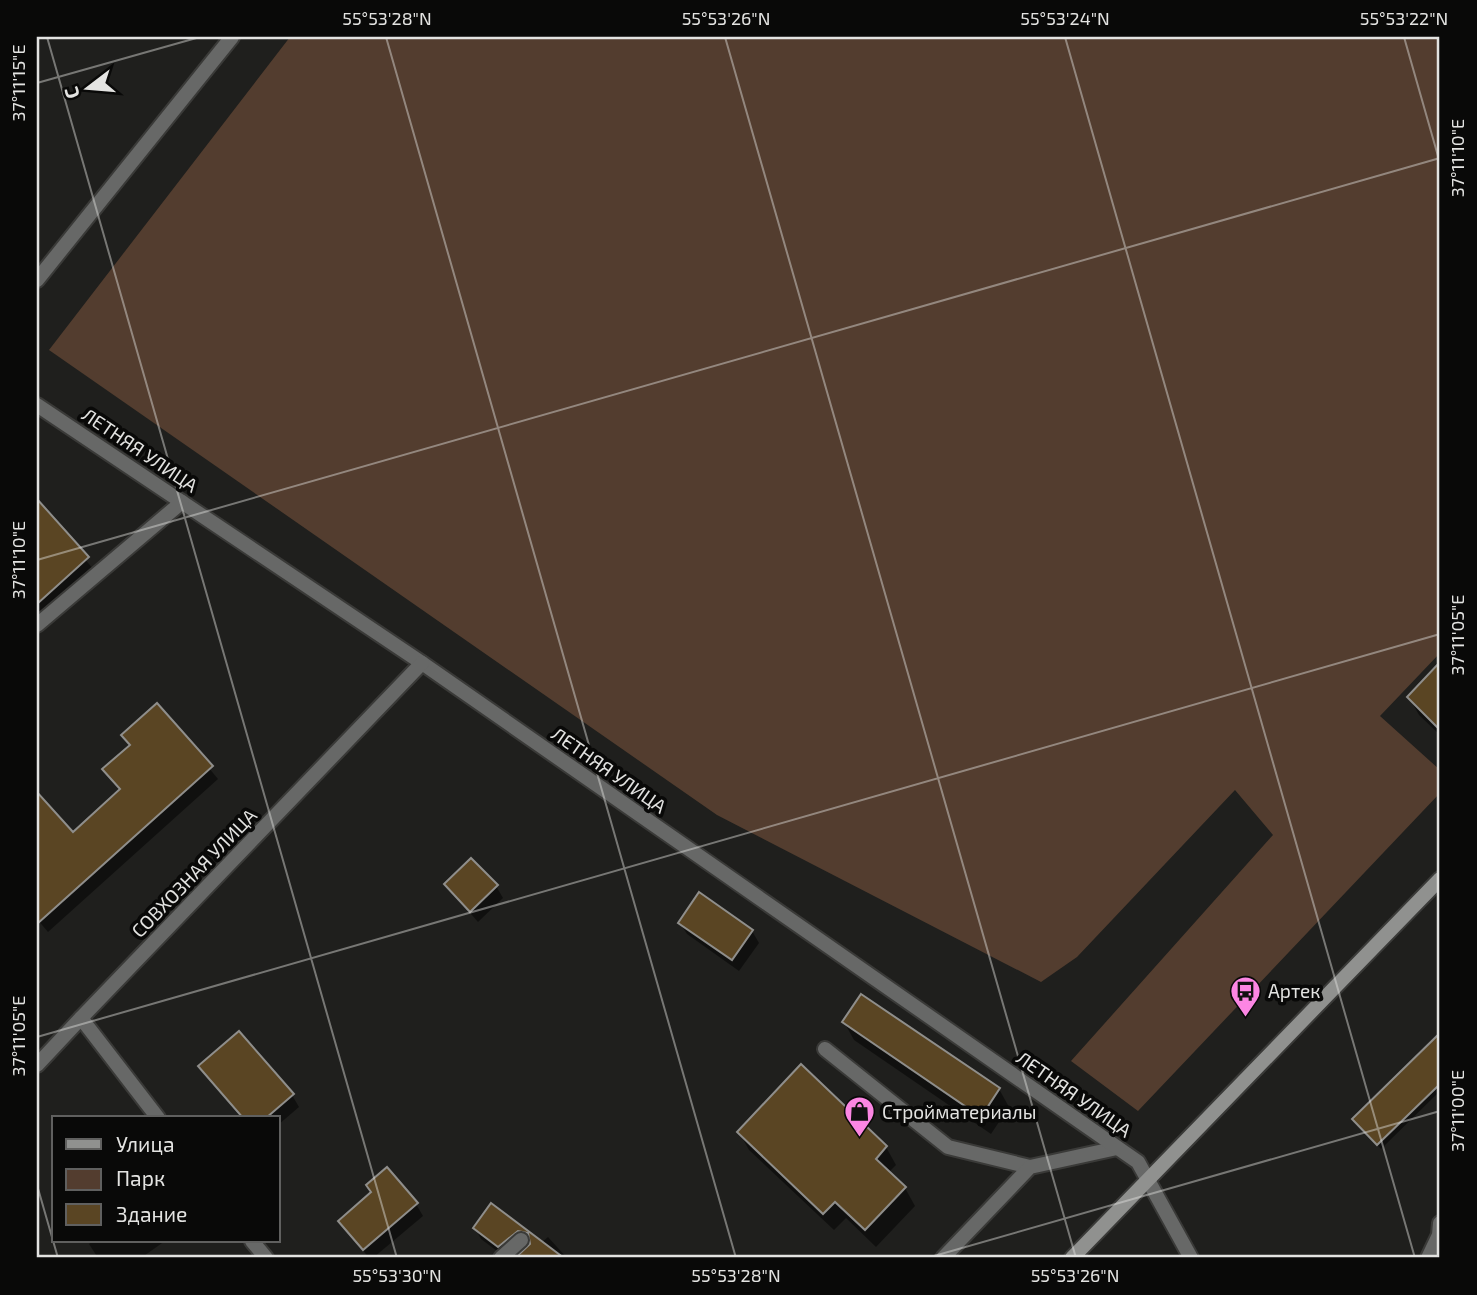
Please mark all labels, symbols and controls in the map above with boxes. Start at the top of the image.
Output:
text: 55°53'28"N [342,7,432,29]
text: 55°53'26"N [682,7,770,29]
text: 55°53'24"N [1020,7,1110,29]
text: 55°53'22"N [1360,7,1448,29]
text: 37°11'15"E [7,44,29,122]
north arrow [52,52,122,122]
text: С [59,84,84,101]
text: 37°11'10"E [1446,119,1468,197]
street label: ЛЕТНЯЯ УЛИЦА [78,402,203,497]
text: 37°11'10"E [7,521,29,599]
text: 37°11'05"E [1446,595,1468,675]
street label: ЛЕТНЯЯ УЛИЦА [548,722,671,818]
street label: СОВХОЗНАЯ УЛИЦА [126,803,261,942]
bus stop icon: Артек [1228,974,1262,1018]
place label: Артек [1268,979,1321,1002]
text: 37°11'05"E [7,996,29,1076]
street label: ЛЕТНЯЯ УЛИЦА [1013,1046,1136,1142]
text: 37°11'00"E [1446,1070,1468,1152]
shop icon: Стройматериалы [842,1095,876,1139]
place label: Стройматериалы [882,1100,1036,1123]
legend [52,1116,280,1242]
text: Улица [116,1131,175,1156]
text: Парк [116,1165,165,1190]
text: Здание [116,1201,187,1226]
text: 55°53'30"N [352,1264,442,1286]
text: 55°53'28"N [691,1264,781,1286]
text: 55°53'26"N [1031,1264,1119,1286]

